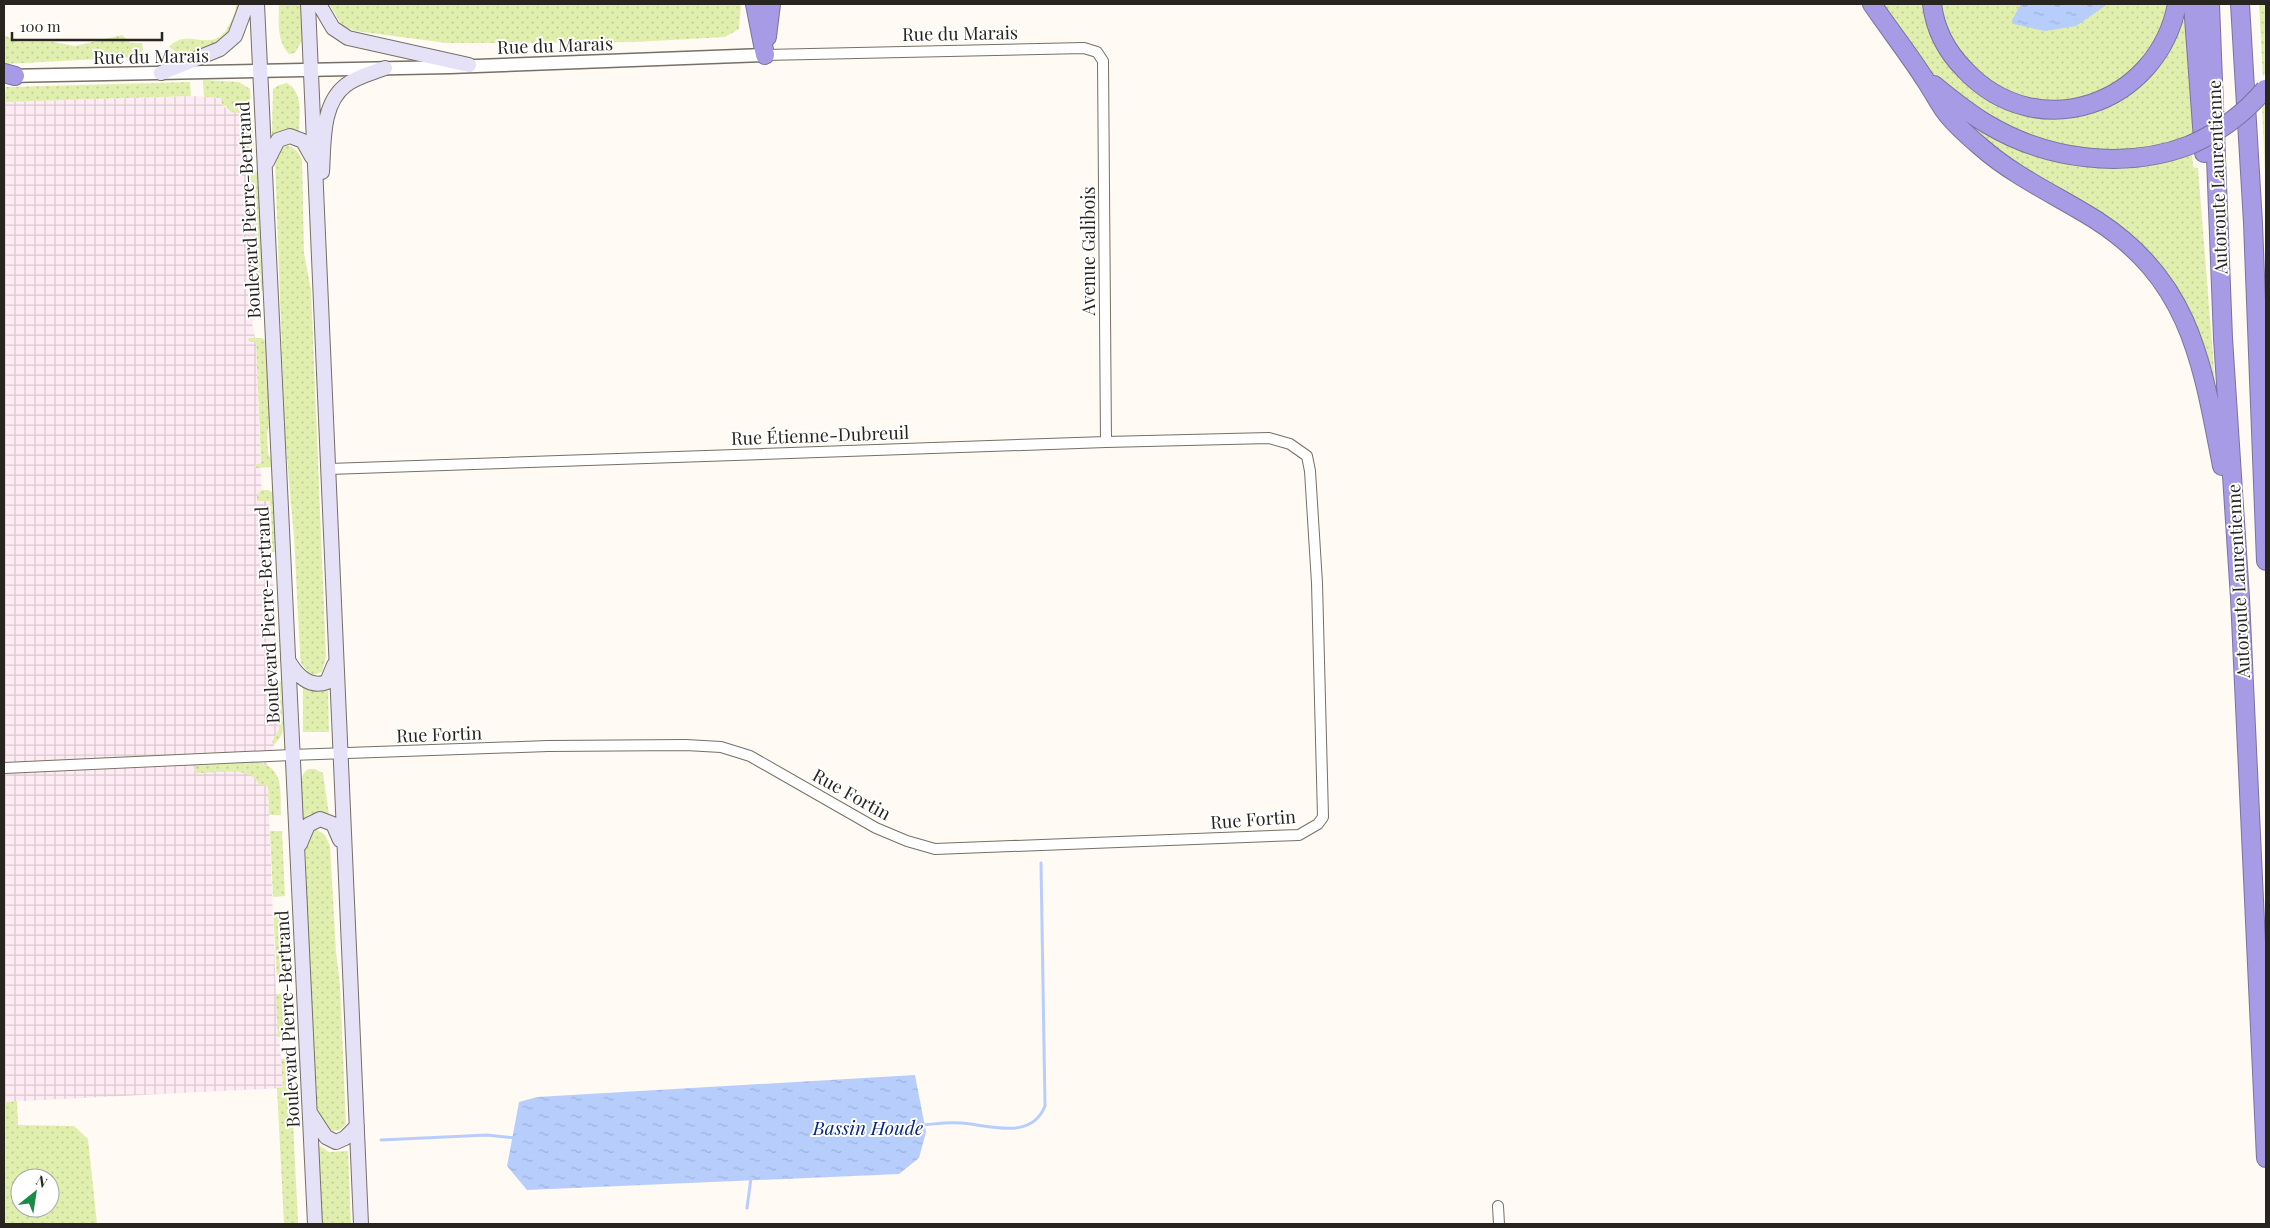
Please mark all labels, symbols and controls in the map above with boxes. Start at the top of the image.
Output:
scale bar [12,10,162,42]
text: 100 m [20,16,61,36]
street label: Rue du Marais [902,20,1018,46]
street label: Rue du Marais [497,31,613,59]
street label: Rue du Marais [93,43,209,69]
street label: Autoroute Laurentienne [2202,79,2232,276]
street label: Boulevard Pierre-Bertrand [230,100,266,319]
street label: Avenue Galibois [1076,186,1100,317]
street label: Rue Étienne-Dubreuil [731,420,909,450]
street label: Autoroute Laurentienne [2221,483,2255,680]
street label: Boulevard Pierre-Bertrand [249,505,285,724]
street label: Rue Fortin [396,721,483,747]
street label: Rue Fortin [809,763,896,825]
street label: Rue Fortin [1209,804,1297,834]
street label: Boulevard Pierre-Bertrand [269,909,305,1128]
water label: Bassin Houde [812,1114,923,1140]
north arrow [10,1168,60,1218]
text: N [33,1171,51,1192]

